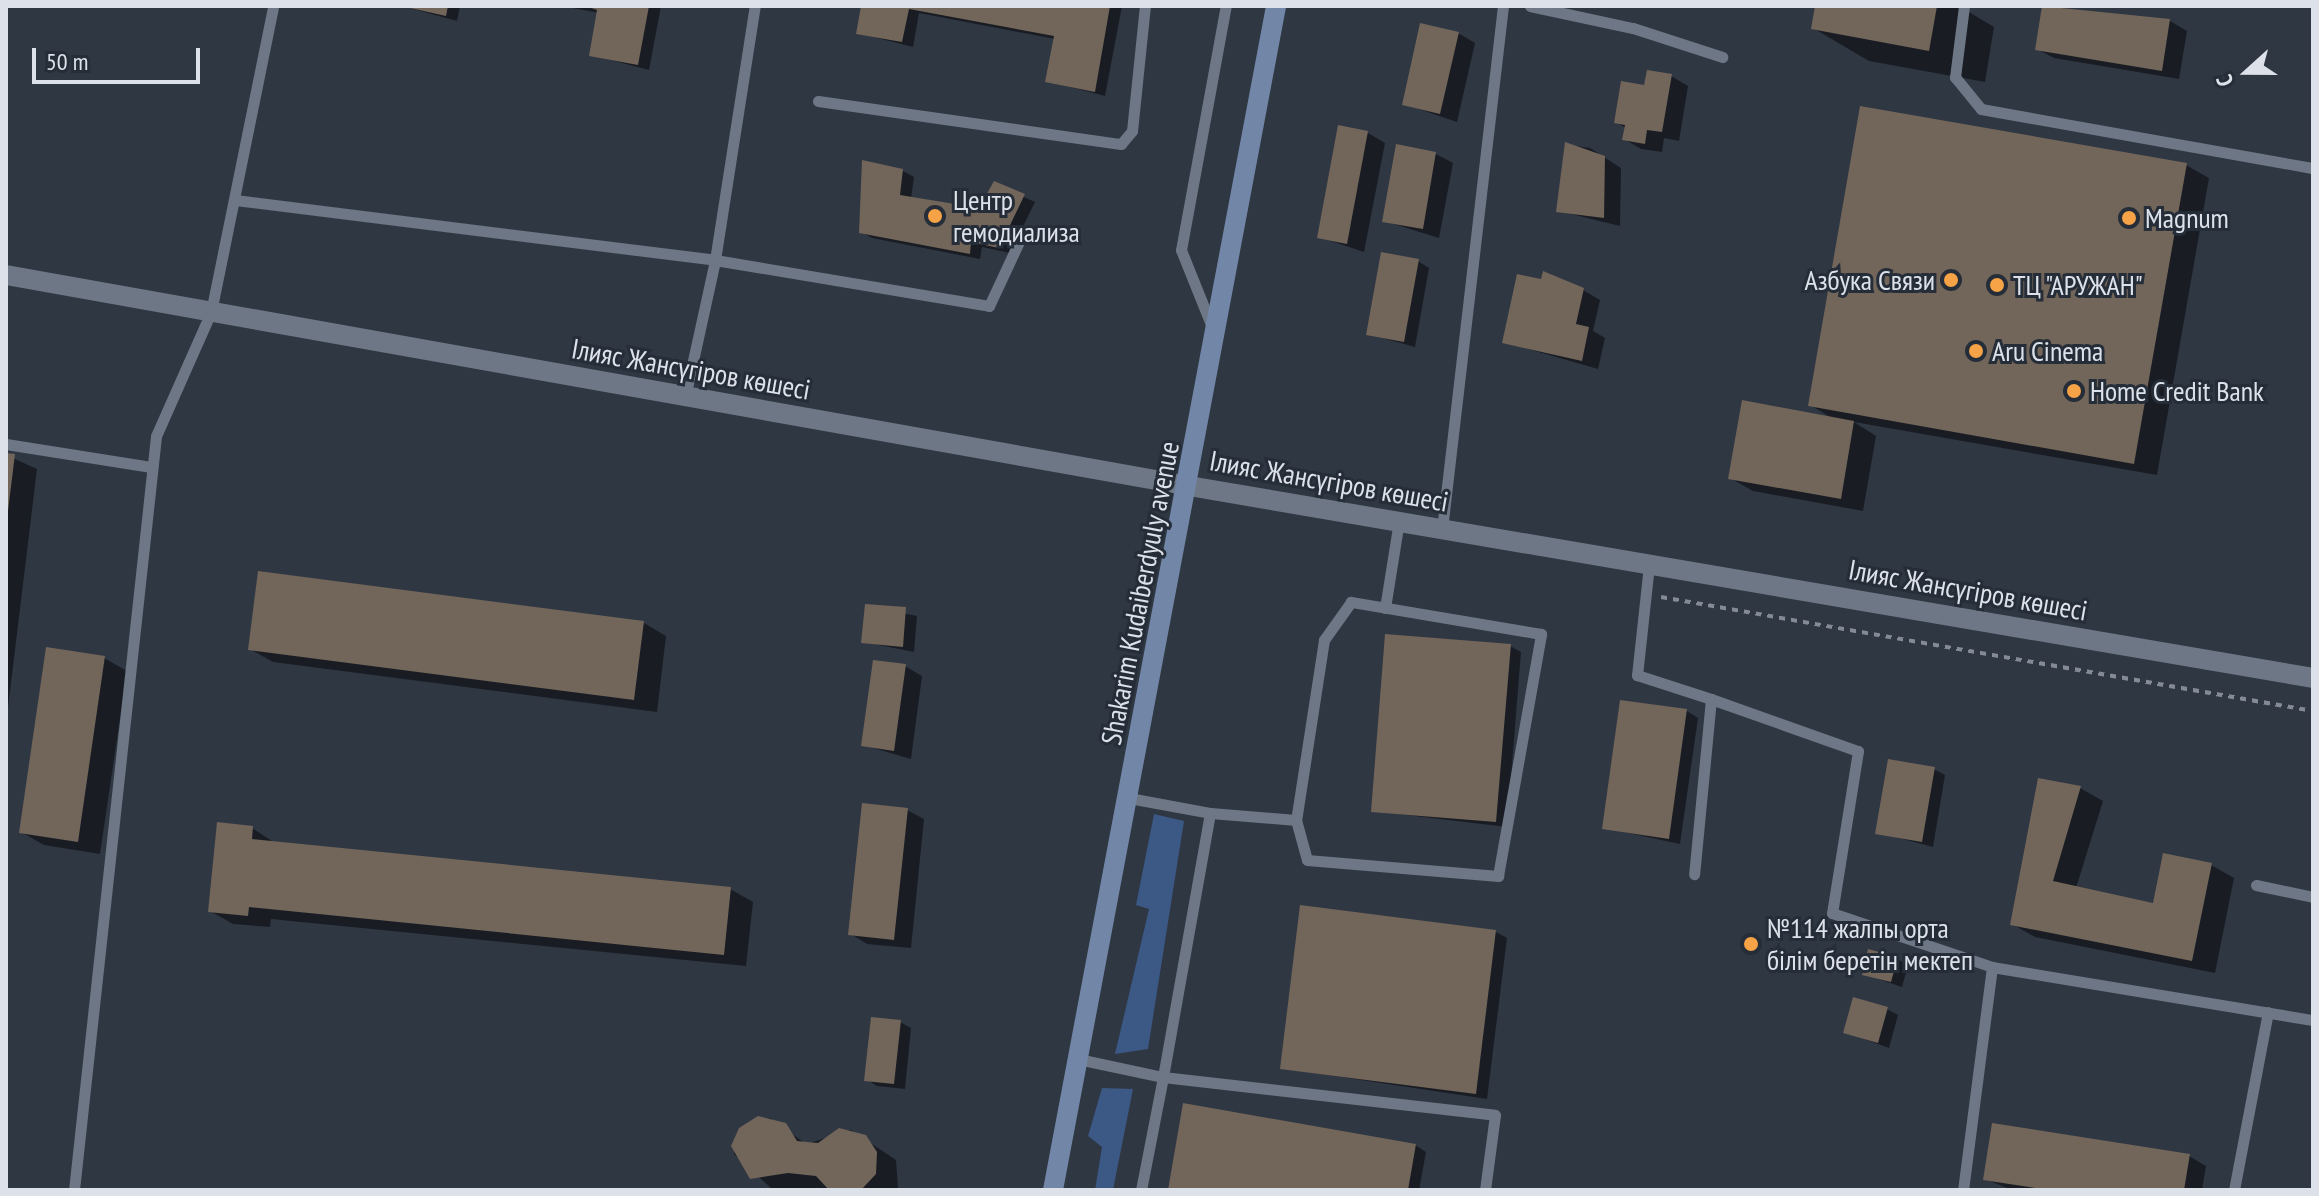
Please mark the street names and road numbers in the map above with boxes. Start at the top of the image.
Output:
street label: Ілияс Жансүгіров көшесі [569,331,813,407]
street label: Shakarim Kudaiberdyuly avenue [1094,438,1186,748]
street label: Ілияс Жансүгіров көшесі [1207,443,1451,519]
street label: Ілияс Жансүгіров көшесі [1846,552,2090,628]

